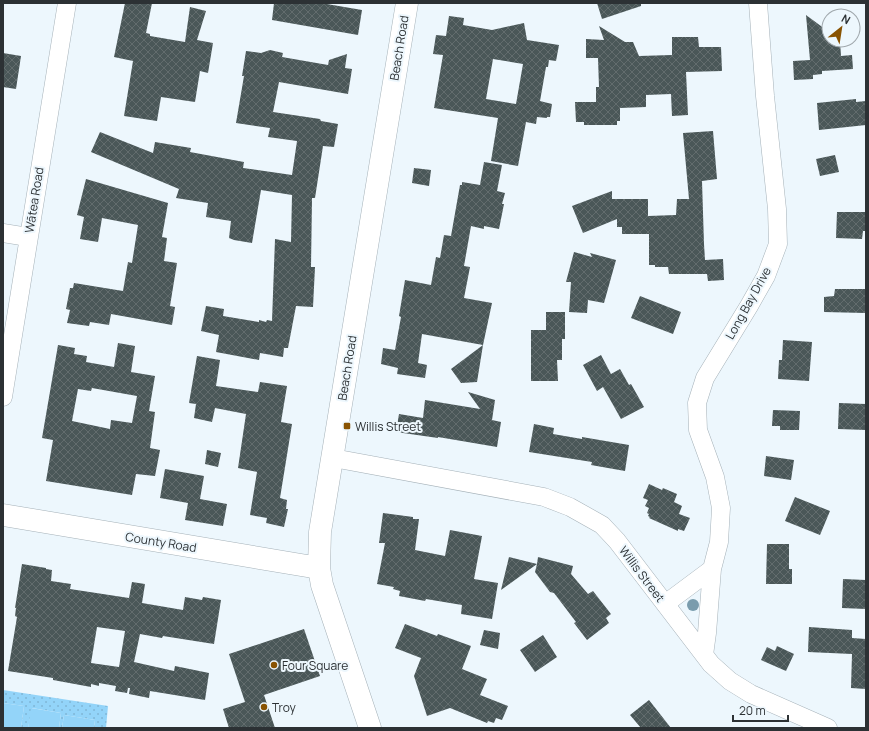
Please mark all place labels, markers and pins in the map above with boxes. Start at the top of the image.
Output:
place label: Willis Street [355,418,421,435]
marker: Willis Street [342,421,352,431]
place label: Four Square [282,657,348,674]
marker: Four Square [269,660,279,670]
place label: Troy [272,699,297,716]
marker: Troy [259,702,269,712]

